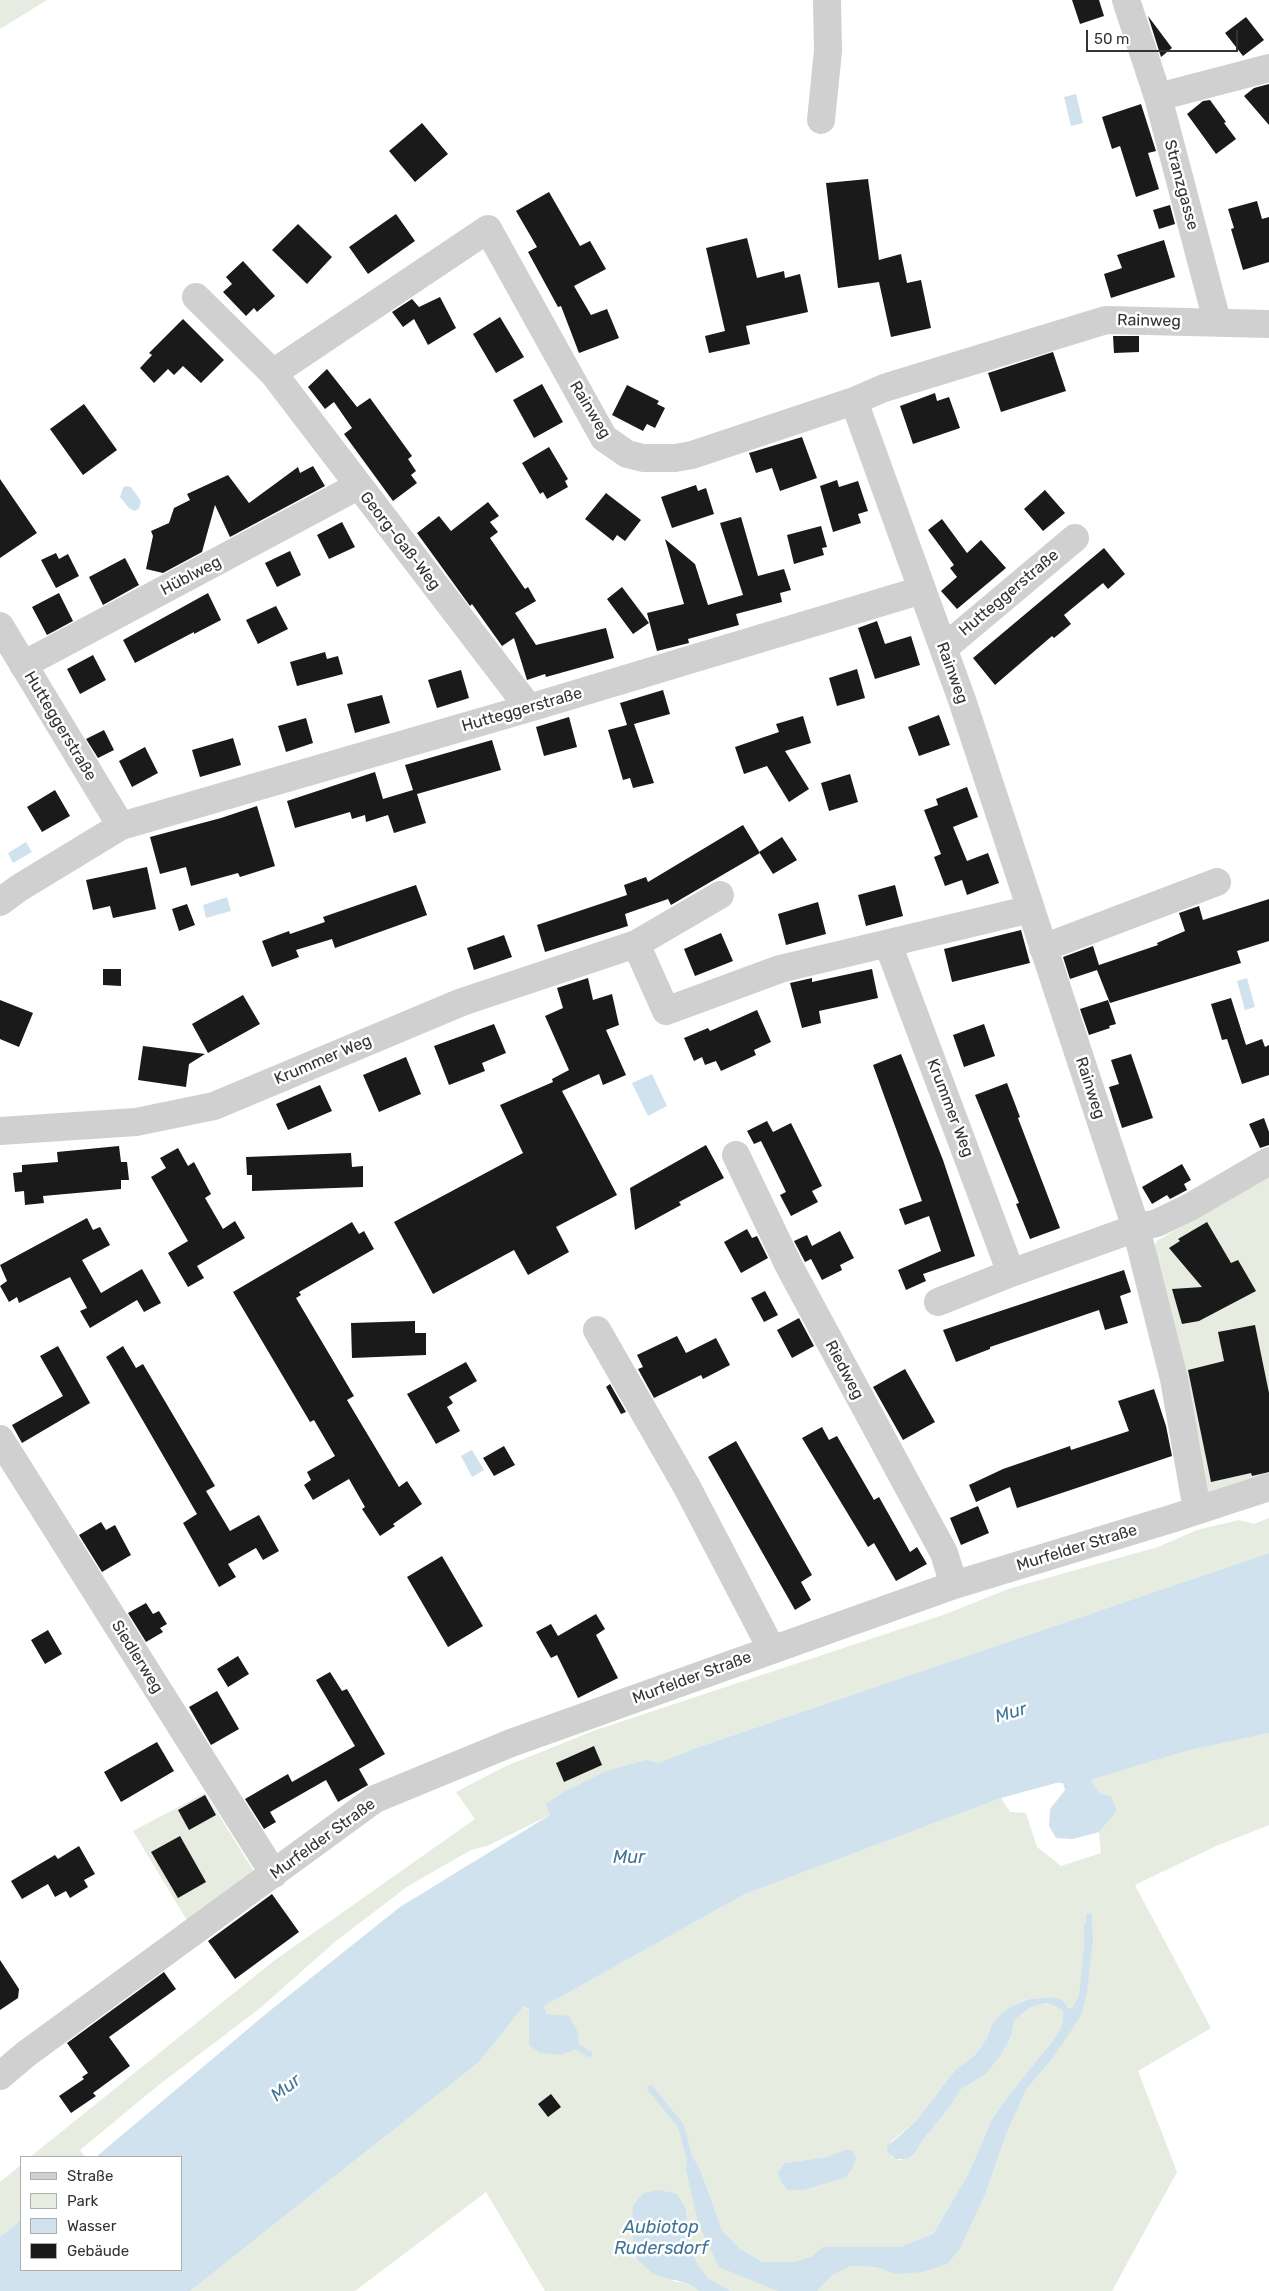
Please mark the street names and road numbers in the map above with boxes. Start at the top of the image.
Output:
street label: Stranzgasse [1160,138,1202,232]
street label: Rainweg [1117,311,1181,331]
street label: Rainweg [565,378,615,442]
street label: Georg-Gaß-Weg [356,488,444,594]
street label: Hutteggerstraße [955,546,1063,640]
street label: Hüblweg [158,552,224,600]
street label: Rainweg [932,640,972,706]
street label: Hutteggerstraße [20,668,100,784]
street label: Hutteggerstraße [460,684,584,736]
street label: Krummer Weg [272,1031,374,1089]
street label: Rainweg [1071,1055,1109,1121]
street label: Krummer Weg [922,1056,978,1160]
street label: Riedweg [821,1337,867,1403]
street label: Murfelder Straße [1014,1521,1140,1575]
street label: Siedlerweg [107,1617,167,1697]
street label: Murfelder Straße [630,1648,754,1708]
street label: Murfelder Straße [267,1794,379,1884]

